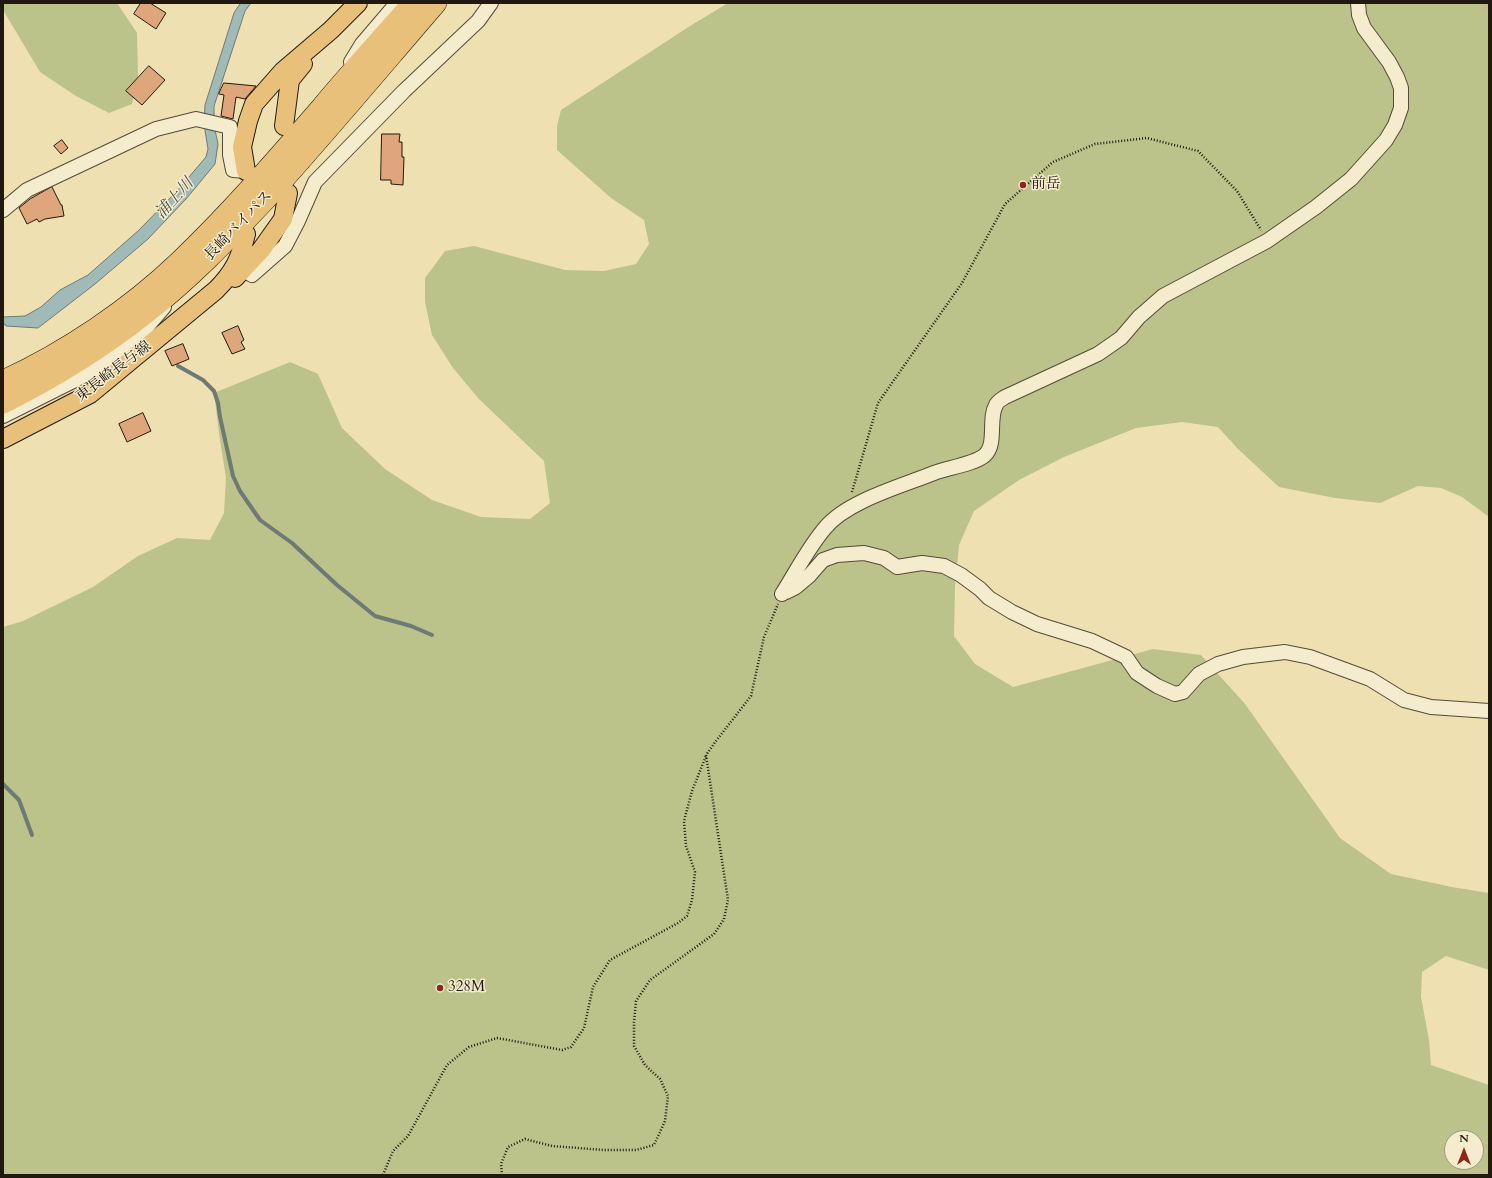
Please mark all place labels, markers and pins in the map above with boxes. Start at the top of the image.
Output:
place label: 前岳 [1031,176,1061,194]
marker: 前岳 [1018,180,1028,190]
place label: 328M [448,979,485,997]
marker: 328M [435,983,445,993]

